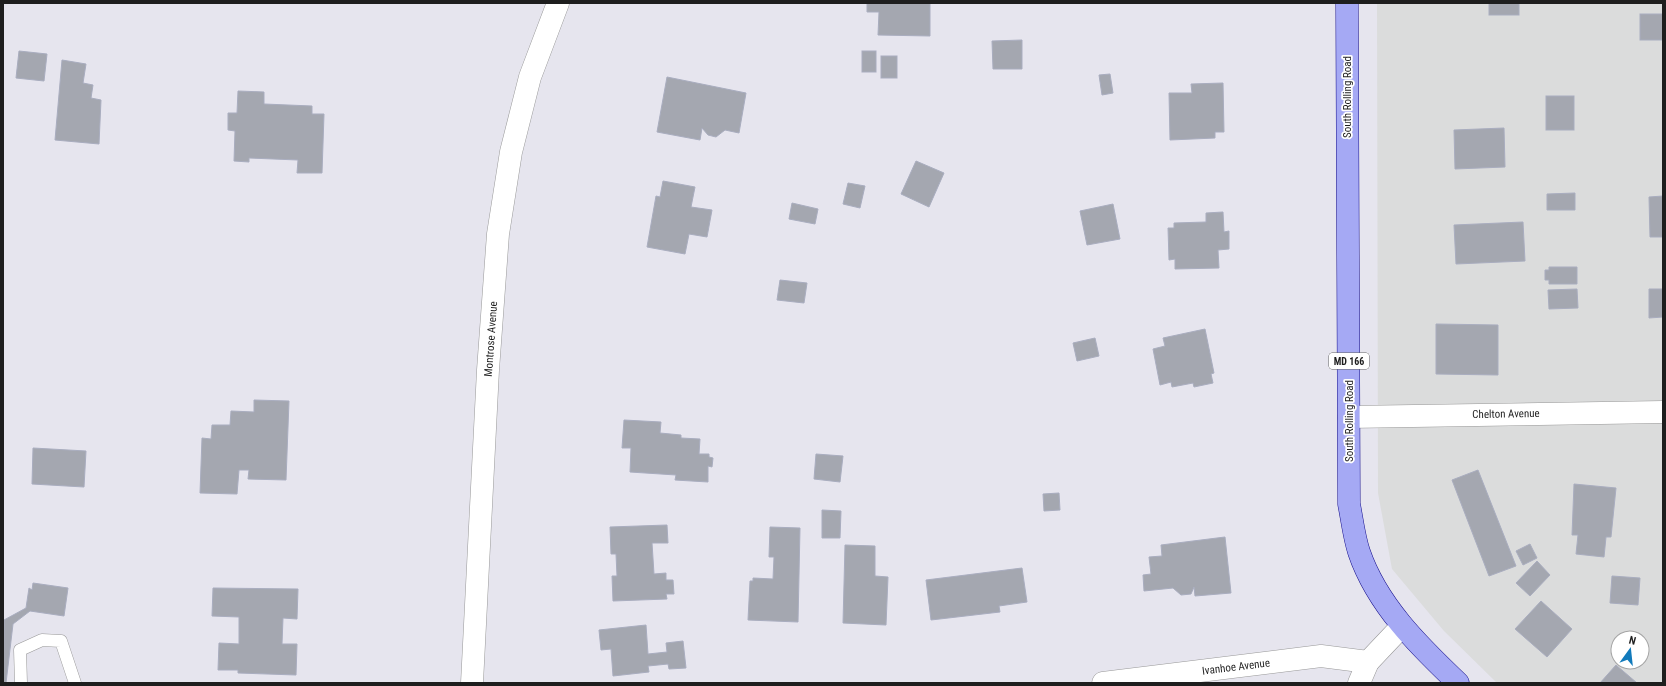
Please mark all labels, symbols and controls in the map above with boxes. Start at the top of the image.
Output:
street label: South Rolling Road [1341,56,1354,138]
street label: Montrose Avenue [482,301,500,377]
road number: MD 166 [1329,353,1369,369]
street label: South Rolling Road [1343,380,1356,462]
street label: Chelton Avenue [1472,407,1540,421]
north arrow [1610,630,1650,670]
text: N [1628,634,1638,648]
street label: Ivanhoe Avenue [1201,656,1271,678]

